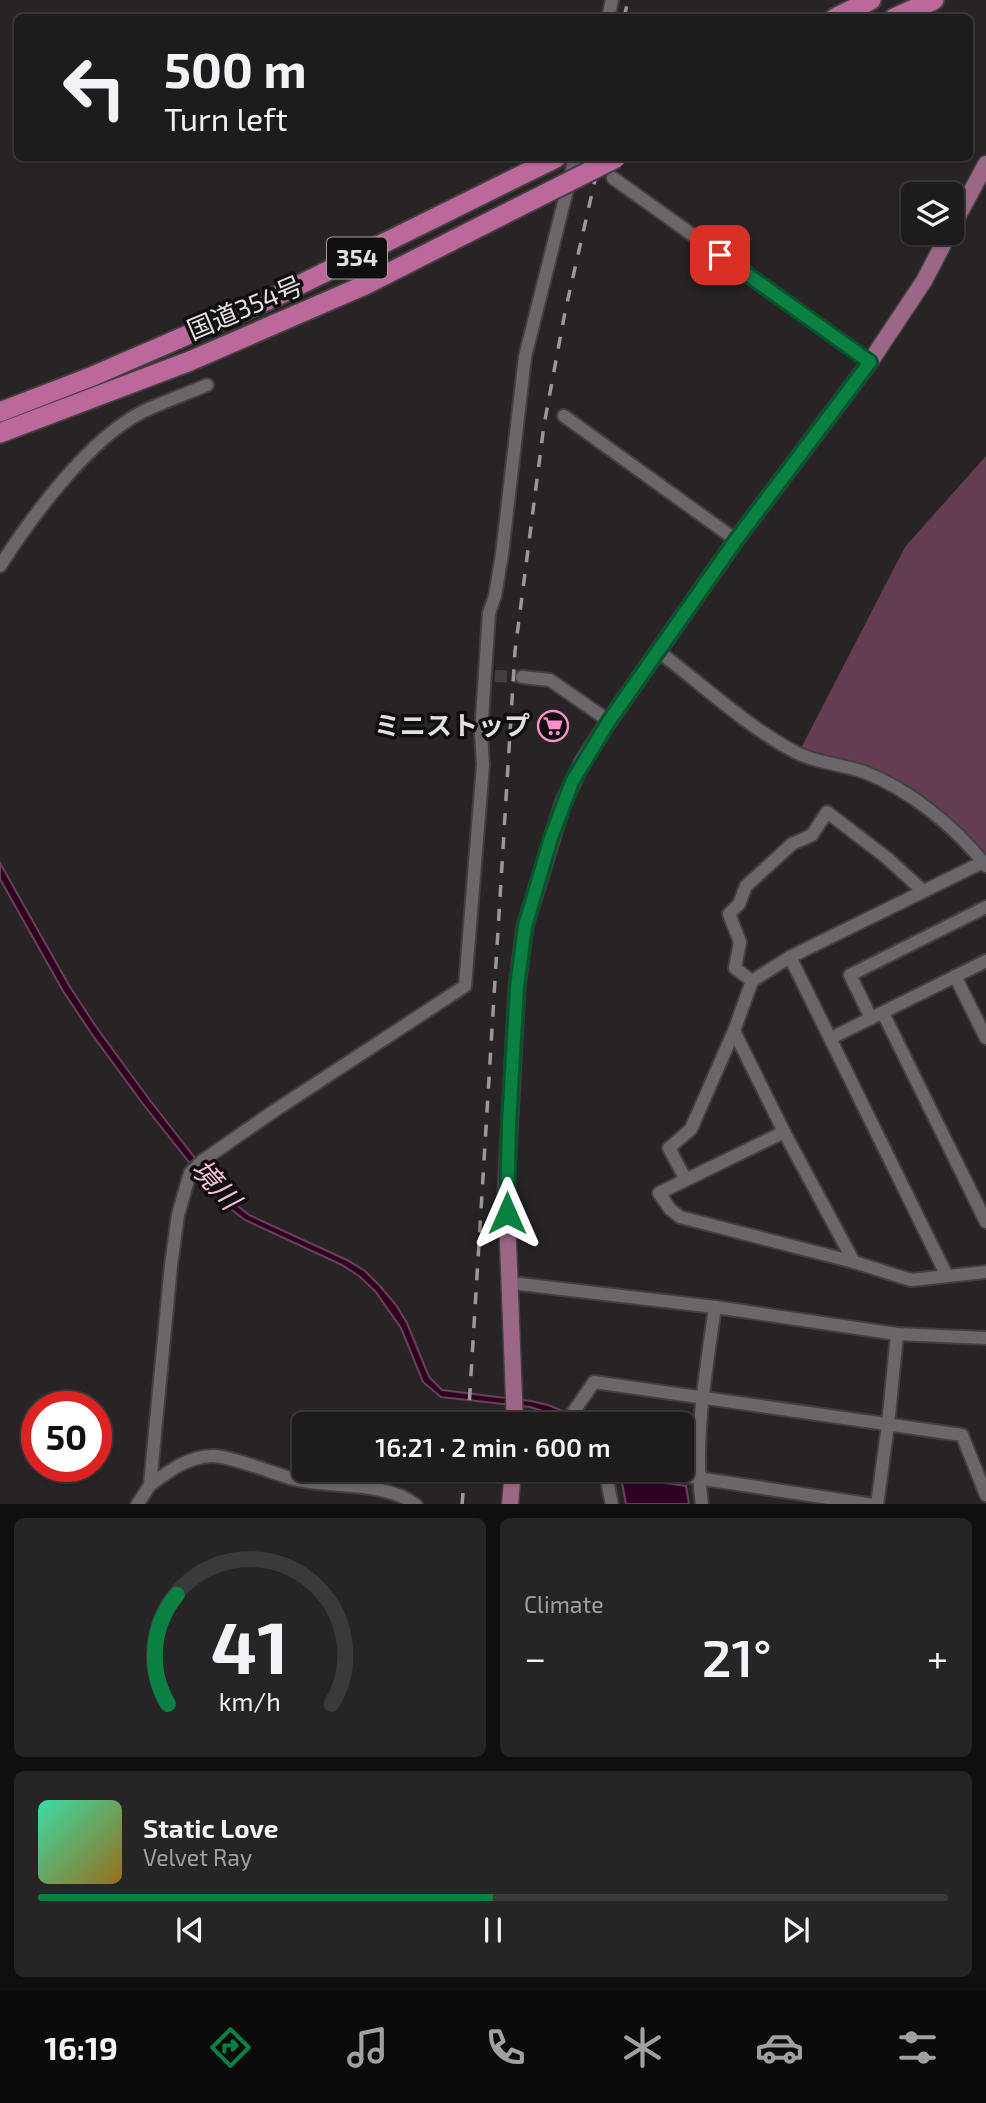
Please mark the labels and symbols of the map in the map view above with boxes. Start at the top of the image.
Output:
pin [690,225,750,285]
road number: 354 [327,237,387,278]
street label: 国道354号 [182,268,307,345]
place label: ミニストップ [374,709,530,740]
supermarket icon: ミニストップ [536,709,570,743]
water label: 境川 [185,1151,250,1218]
position arrow [470,1176,544,1250]
speed limit sign: 50 [21,1391,112,1482]

